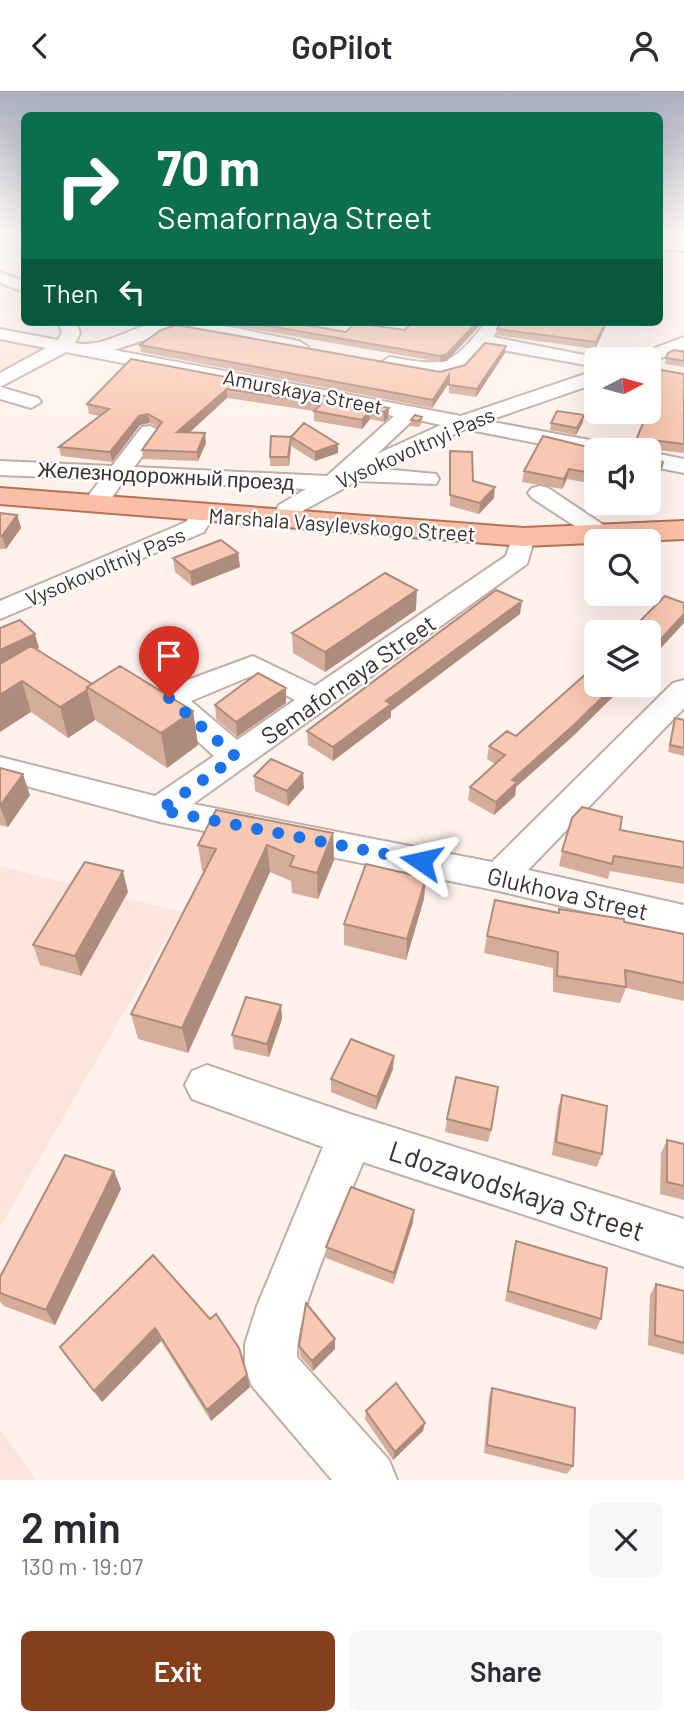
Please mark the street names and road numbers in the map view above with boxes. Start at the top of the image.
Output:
street label: Amurskaya Street [221,363,385,419]
street label: Vysokovoltnyi Pass [332,401,498,493]
street label: Железнодорожный проезд [37,456,295,494]
street label: Marshala Vasylevskogo Street [208,502,476,546]
street label: Vysokovoltniy Pass [21,521,189,611]
street label: Semafornaya Street [255,608,441,750]
street label: Glukhova Street [485,860,651,926]
street label: Ldozavodskaya Street [385,1133,649,1247]

